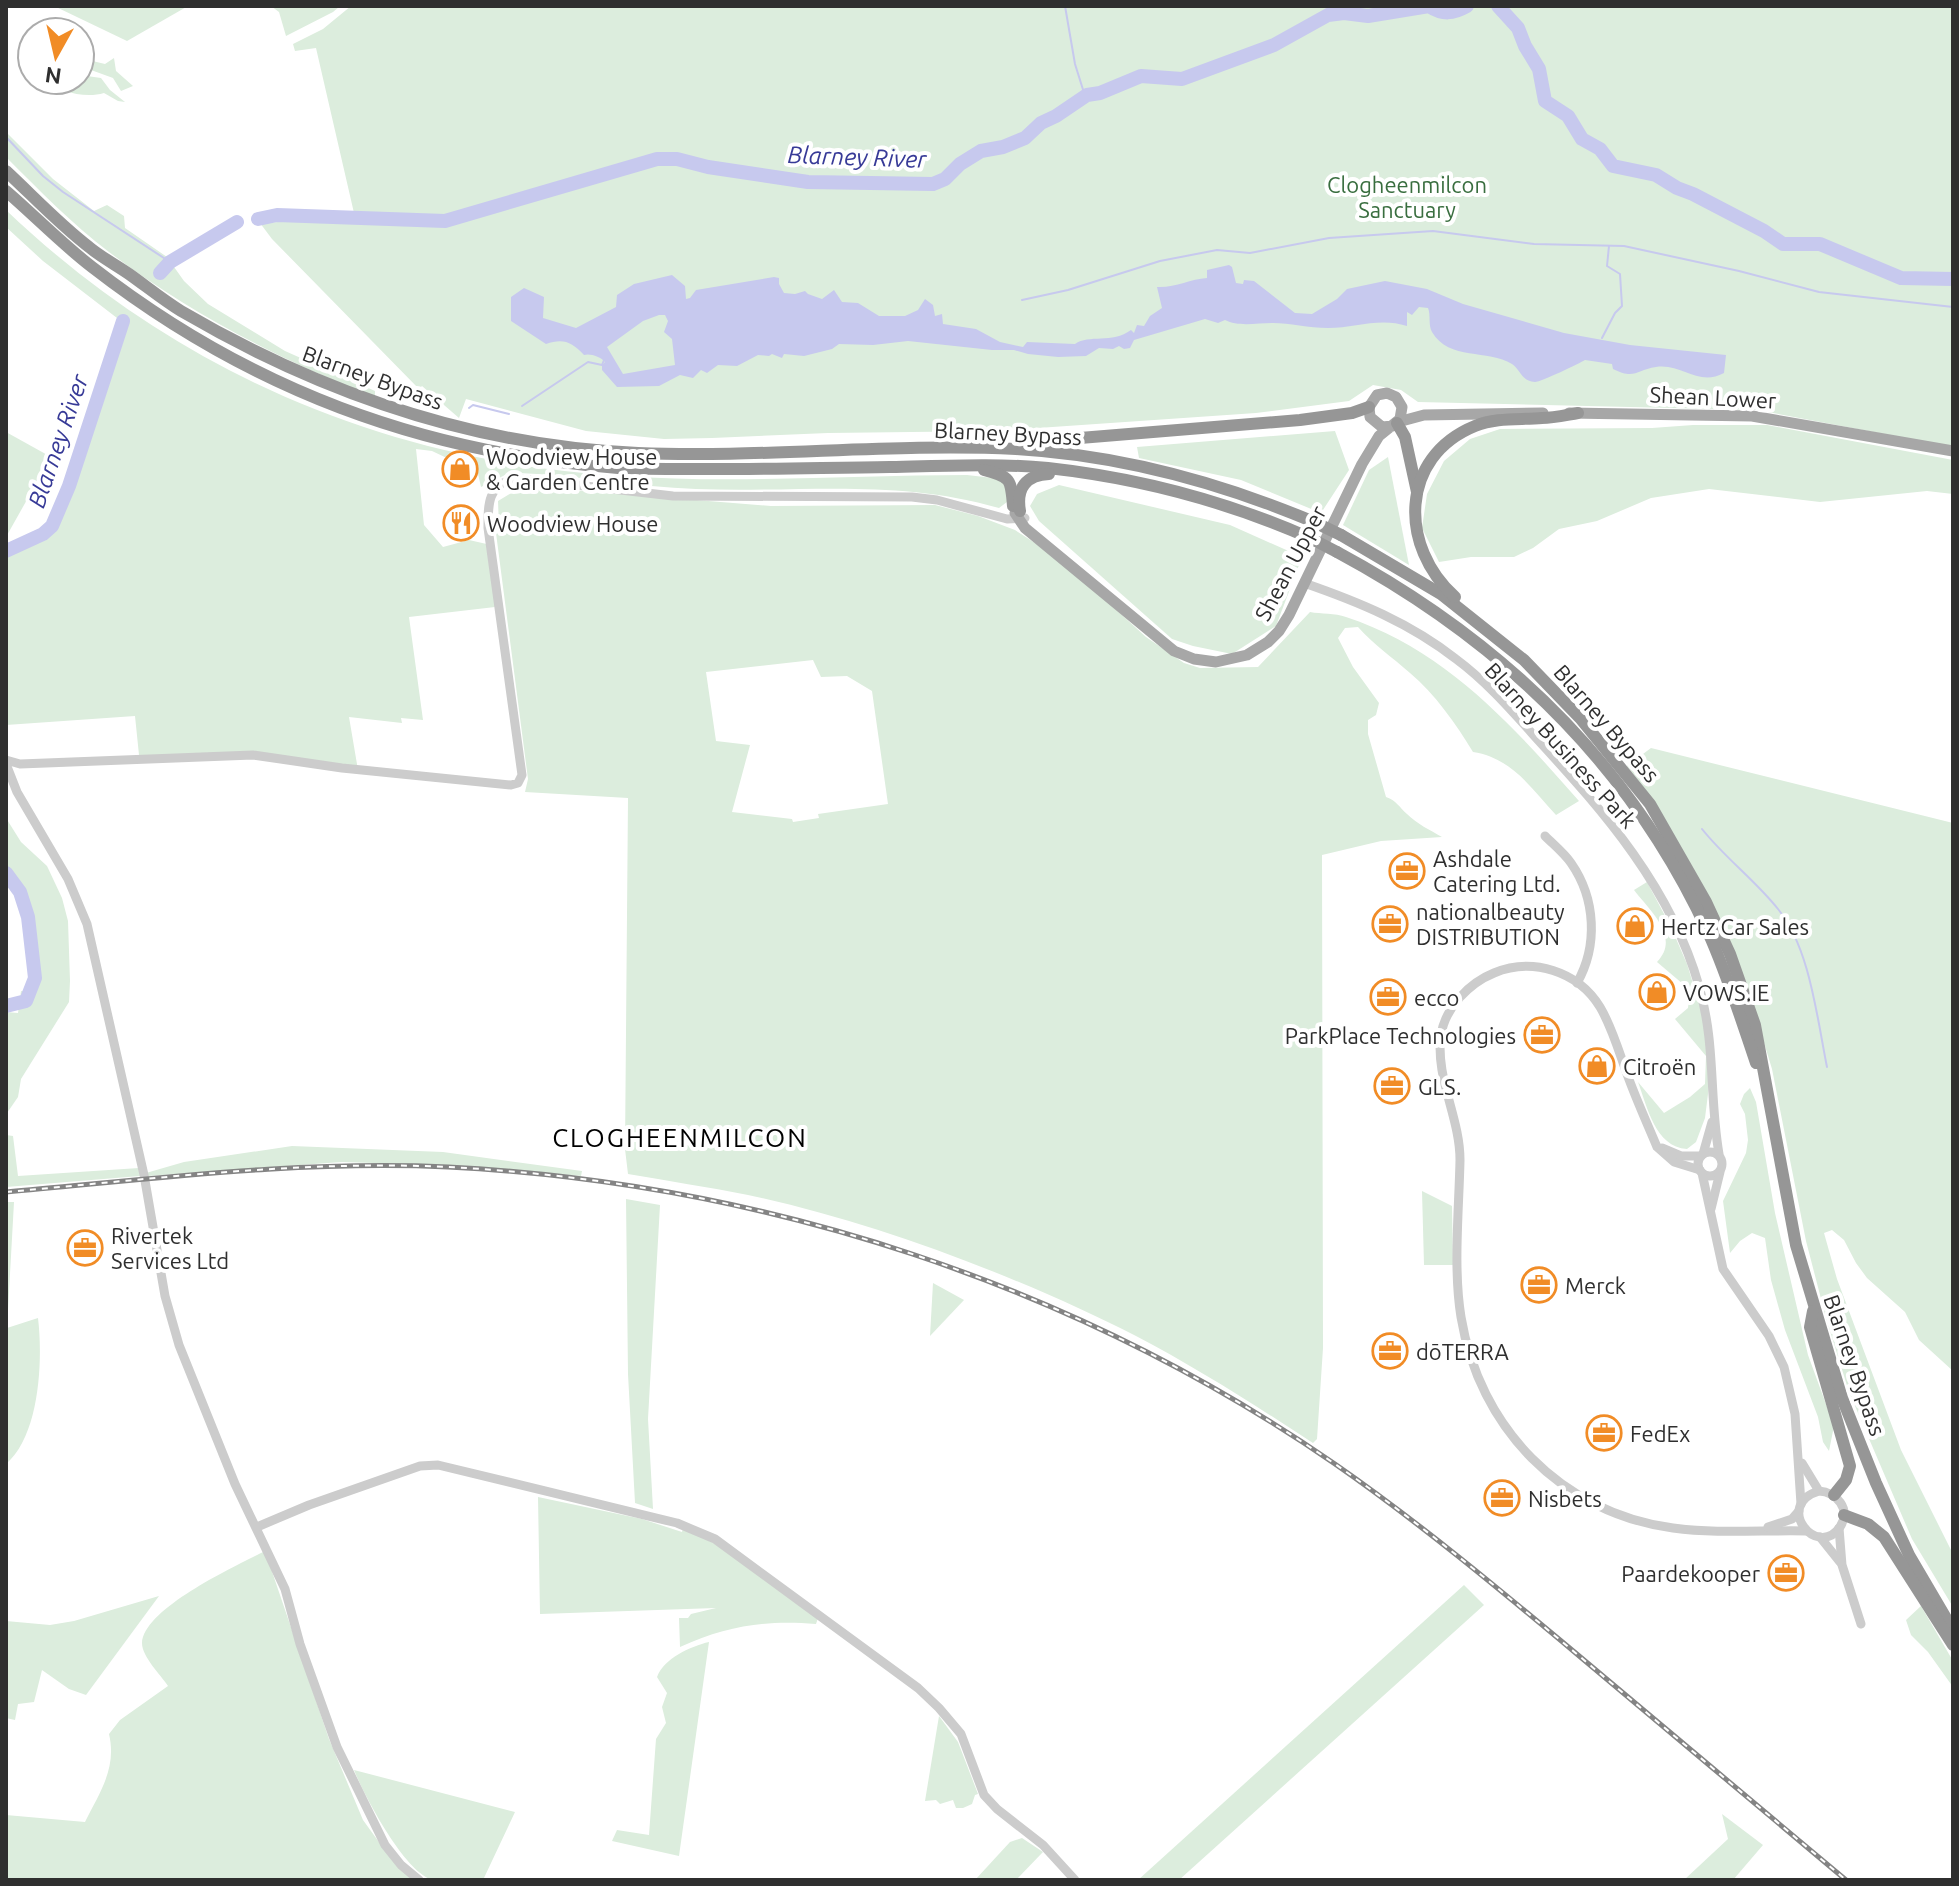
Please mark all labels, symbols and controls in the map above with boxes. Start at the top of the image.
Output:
north arrow [16,16,96,96]
text: N [43,63,63,90]
water label: Blarney River [787,141,928,173]
park label: Clogheenmilcon Sanctuary [1327,172,1487,222]
street label: Blarney Bypass [299,340,447,414]
water label: Blarney River [23,370,94,511]
street label: Shean Lower [1649,381,1778,413]
street label: Blarney Bypass [934,417,1082,449]
place label: Woodview House & Garden Centre [486,444,657,494]
shop icon: Woodview House & Garden Centre [441,450,479,488]
street label: Shean Upper [1249,501,1331,625]
restaurant icon: Woodview House [442,504,480,542]
place label: Woodview House [487,511,658,536]
street label: Blarney Business Park [1480,657,1642,833]
street label: Blarney Bypass [1549,659,1665,787]
place label: Ashdale Catering Ltd. [1433,846,1561,896]
office icon: Ashdale Catering Ltd. [1388,852,1426,890]
place label: nationalbeauty DISTRIBUTION [1416,899,1565,949]
office icon: nationalbeauty DISTRIBUTION [1371,905,1409,943]
shop icon: Hertz Car Sales [1616,907,1654,945]
place label: Hertz Car Sales [1661,914,1809,939]
shop icon: VOWS.IE [1638,973,1676,1011]
office icon: ecco [1369,978,1407,1016]
place label: VOWS.IE [1683,980,1769,1005]
place label: ecco [1414,985,1459,1010]
office icon: ParkPlace Technologies [1523,1016,1561,1054]
place label: ParkPlace Technologies [1285,1023,1516,1048]
shop icon: Citroën [1578,1047,1616,1085]
place label: Citroën [1623,1054,1696,1079]
office icon: GLS. [1373,1067,1411,1105]
place label: GLS. [1418,1074,1461,1099]
district label: CLOGHEENMILCON [552,1123,808,1152]
place label: Rivertek Services Ltd [111,1223,229,1273]
office icon: Rivertek Services Ltd [66,1229,104,1267]
office icon: Merck [1520,1266,1558,1304]
place label: Merck [1565,1273,1626,1298]
street label: Blarney Bypass [1819,1291,1891,1439]
office icon: dōTERRA [1371,1332,1409,1370]
place label: dōTERRA [1416,1339,1509,1364]
office icon: FedEx [1585,1414,1623,1452]
place label: FedEx [1630,1421,1690,1446]
office icon: Nisbets [1483,1479,1521,1517]
place label: Nisbets [1528,1486,1602,1511]
office icon: Paardekooper [1767,1554,1805,1592]
place label: Paardekooper [1621,1561,1761,1586]

